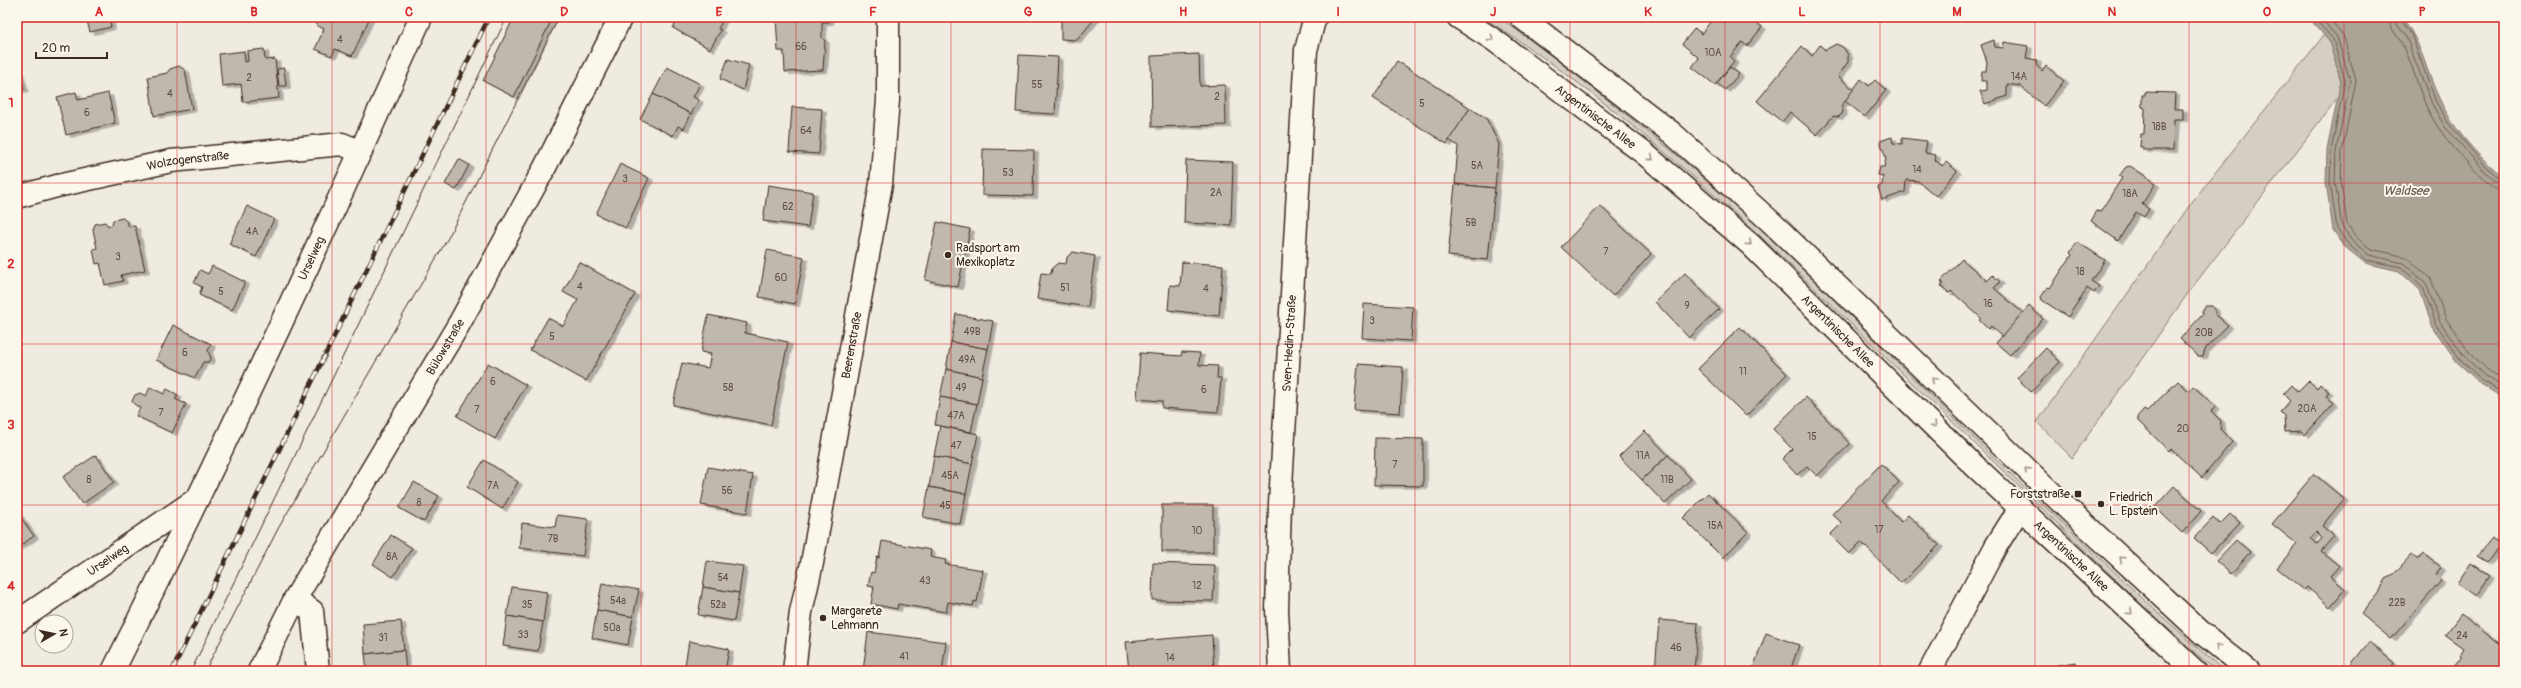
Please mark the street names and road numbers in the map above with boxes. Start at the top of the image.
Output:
street label: Argentinische Allee [1552,82,1639,152]
street label: Wolzogenstraße [145,148,230,174]
street label: Urselweg [295,234,328,283]
street label: Argentinische Allee [1798,292,1878,371]
street label: Sven-Hedin-Straße [1279,294,1300,392]
street label: Beerenstraße [839,311,866,380]
street label: Bülowstraße [423,316,468,378]
street label: Argentinische Allee [2030,518,2112,595]
street label: Urselweg [85,541,131,580]

